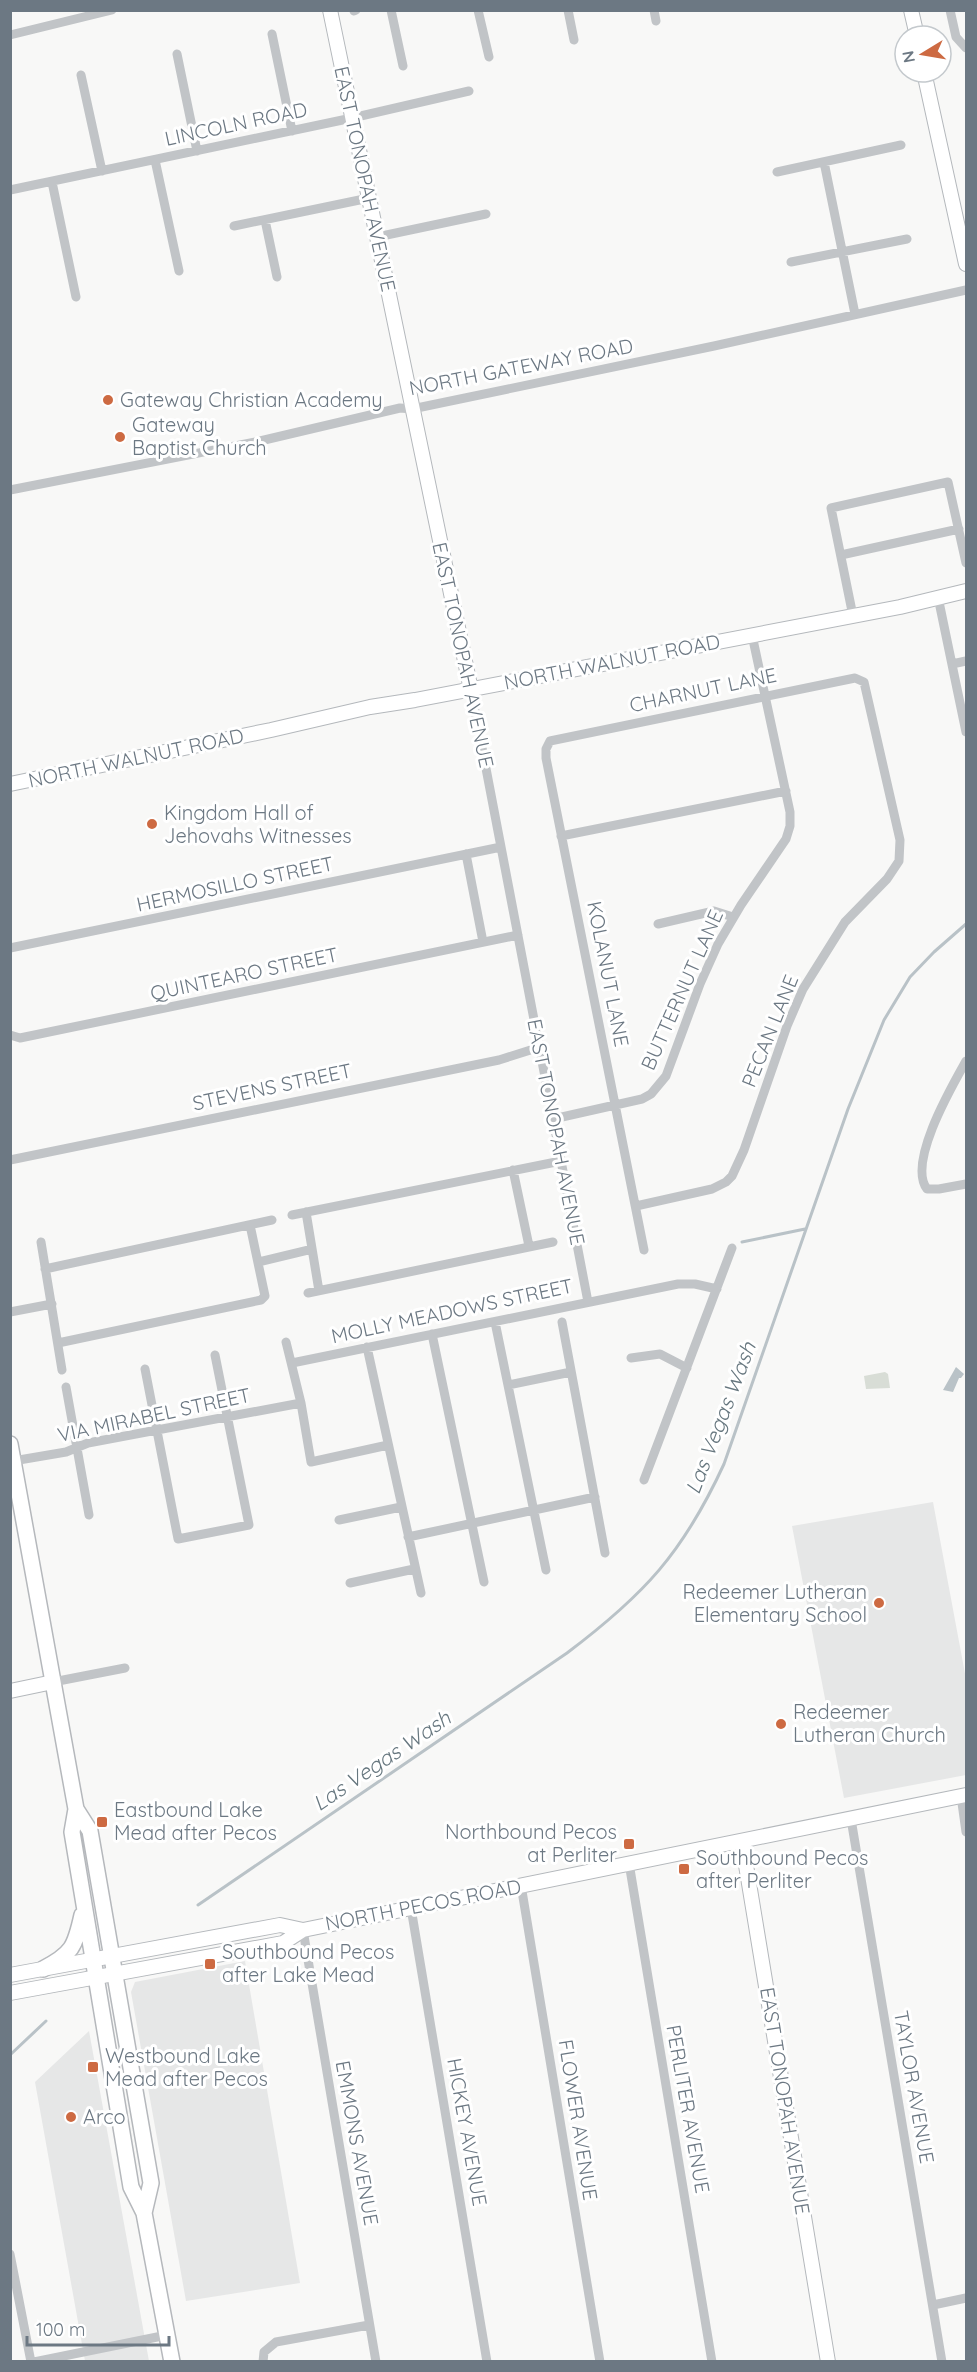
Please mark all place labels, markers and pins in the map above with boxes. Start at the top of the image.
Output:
place label: Gateway Christian Academy [120,387,383,412]
marker: Gateway Christian Academy [101,393,115,407]
place label: Gateway Baptist Church [132,412,267,460]
marker: Gateway Baptist Church [113,430,127,444]
place label: Kingdom Hall of Jehovahs Witnesses [164,800,352,848]
marker: Kingdom Hall of Jehovahs Witnesses [145,817,159,831]
place label: Redeemer Lutheran Elementary School [682,1579,867,1627]
marker: Redeemer Lutheran Elementary School [872,1596,886,1610]
place label: Redeemer Lutheran Church [793,1699,946,1747]
marker: Redeemer Lutheran Church [774,1717,788,1731]
place label: Eastbound Lake Mead after Pecos [114,1797,277,1845]
marker: Eastbound Lake Mead after Pecos [95,1815,109,1829]
place label: Northbound Pecos at Perliter [445,1819,617,1867]
marker: Northbound Pecos at Perliter [622,1837,636,1851]
place label: Southbound Pecos after Perliter [696,1845,868,1893]
marker: Southbound Pecos after Perliter [677,1862,691,1876]
place label: Southbound Pecos after Lake Mead [222,1939,394,1987]
marker: Southbound Pecos after Lake Mead [203,1957,217,1971]
place label: Westbound Lake Mead after Pecos [105,2043,268,2091]
marker: Westbound Lake Mead after Pecos [86,2060,100,2074]
place label: Arco [83,2104,126,2129]
marker: Arco [64,2110,78,2124]

